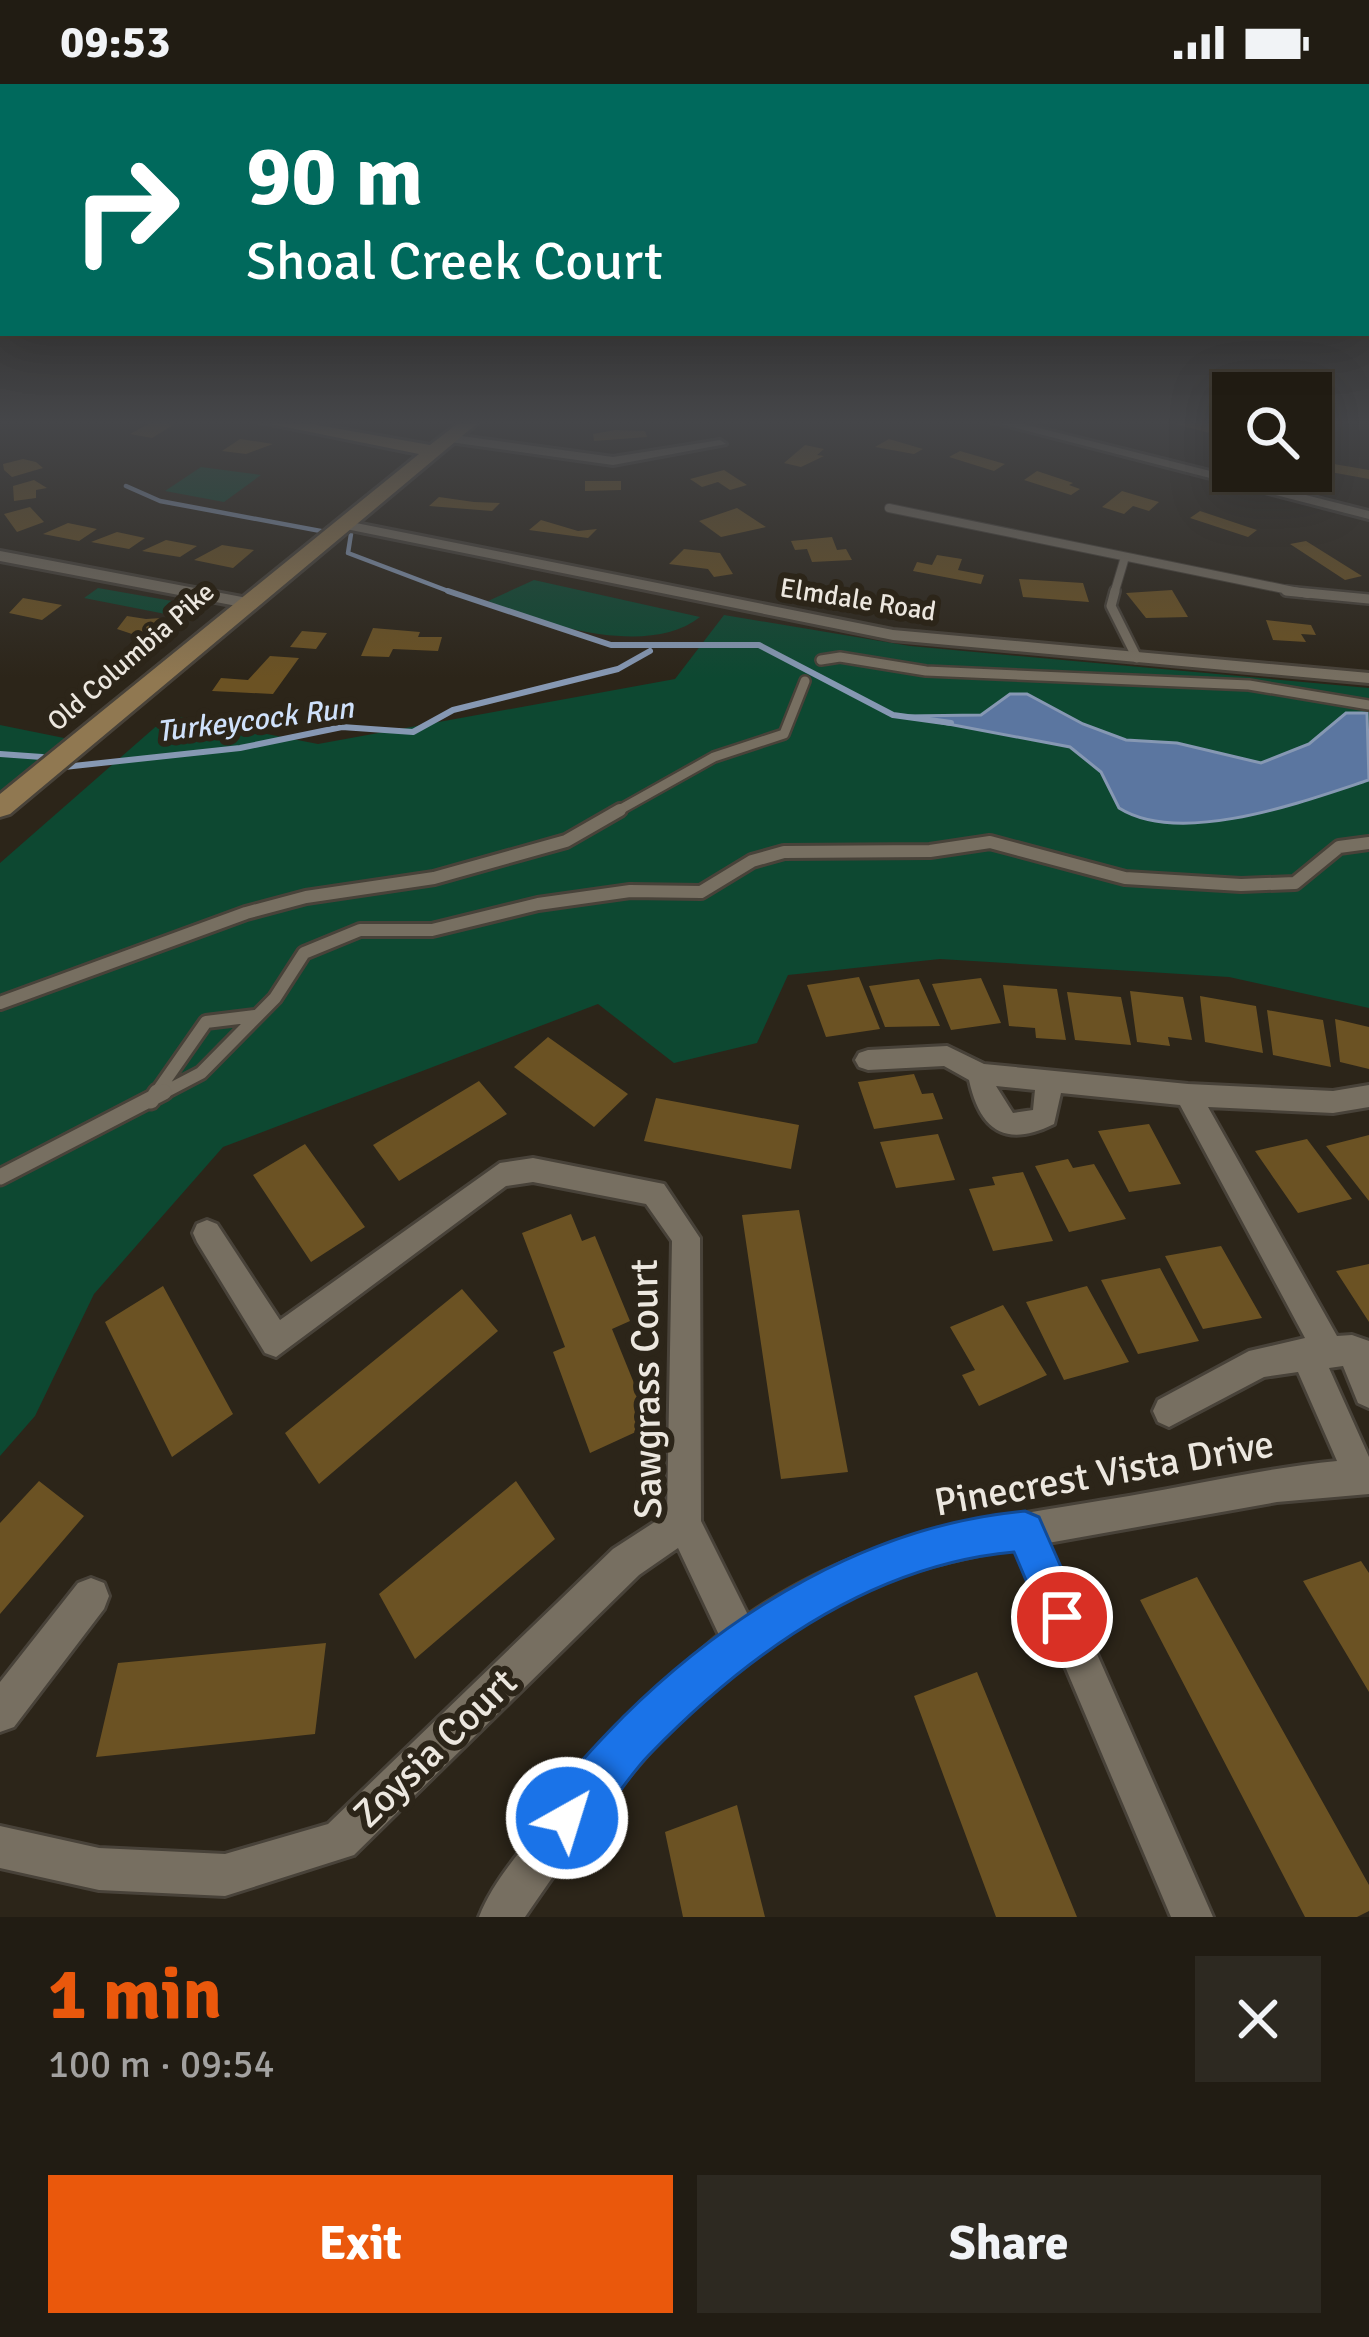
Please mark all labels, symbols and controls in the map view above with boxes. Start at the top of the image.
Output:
text: 09:53 [60,15,170,70]
text: 90 m [246,125,423,229]
icon: right [48,132,204,288]
text: Shoal Creek Court [246,228,663,295]
map controls [1212,372,1332,492]
button: search [1212,372,1332,492]
street label: Elmdale Road [778,571,938,629]
street label: Old Columbia Pike [41,576,221,738]
water label: Turkeycock Run [154,689,357,750]
street label: Sawgrass Court [620,1259,672,1519]
street label: Pinecrest Vista Drive [931,1420,1277,1526]
pin [1011,1566,1113,1668]
icon: arrive [1029,1584,1095,1650]
street label: Zoysia Court [343,1658,527,1838]
position arrow [504,1755,630,1881]
text: 1 min [48,1950,222,2039]
button: close [1195,1956,1321,2082]
text: 100 m · 09:54 [48,2040,275,2088]
button: Exit [48,2175,673,2313]
button: Share [697,2175,1321,2313]

